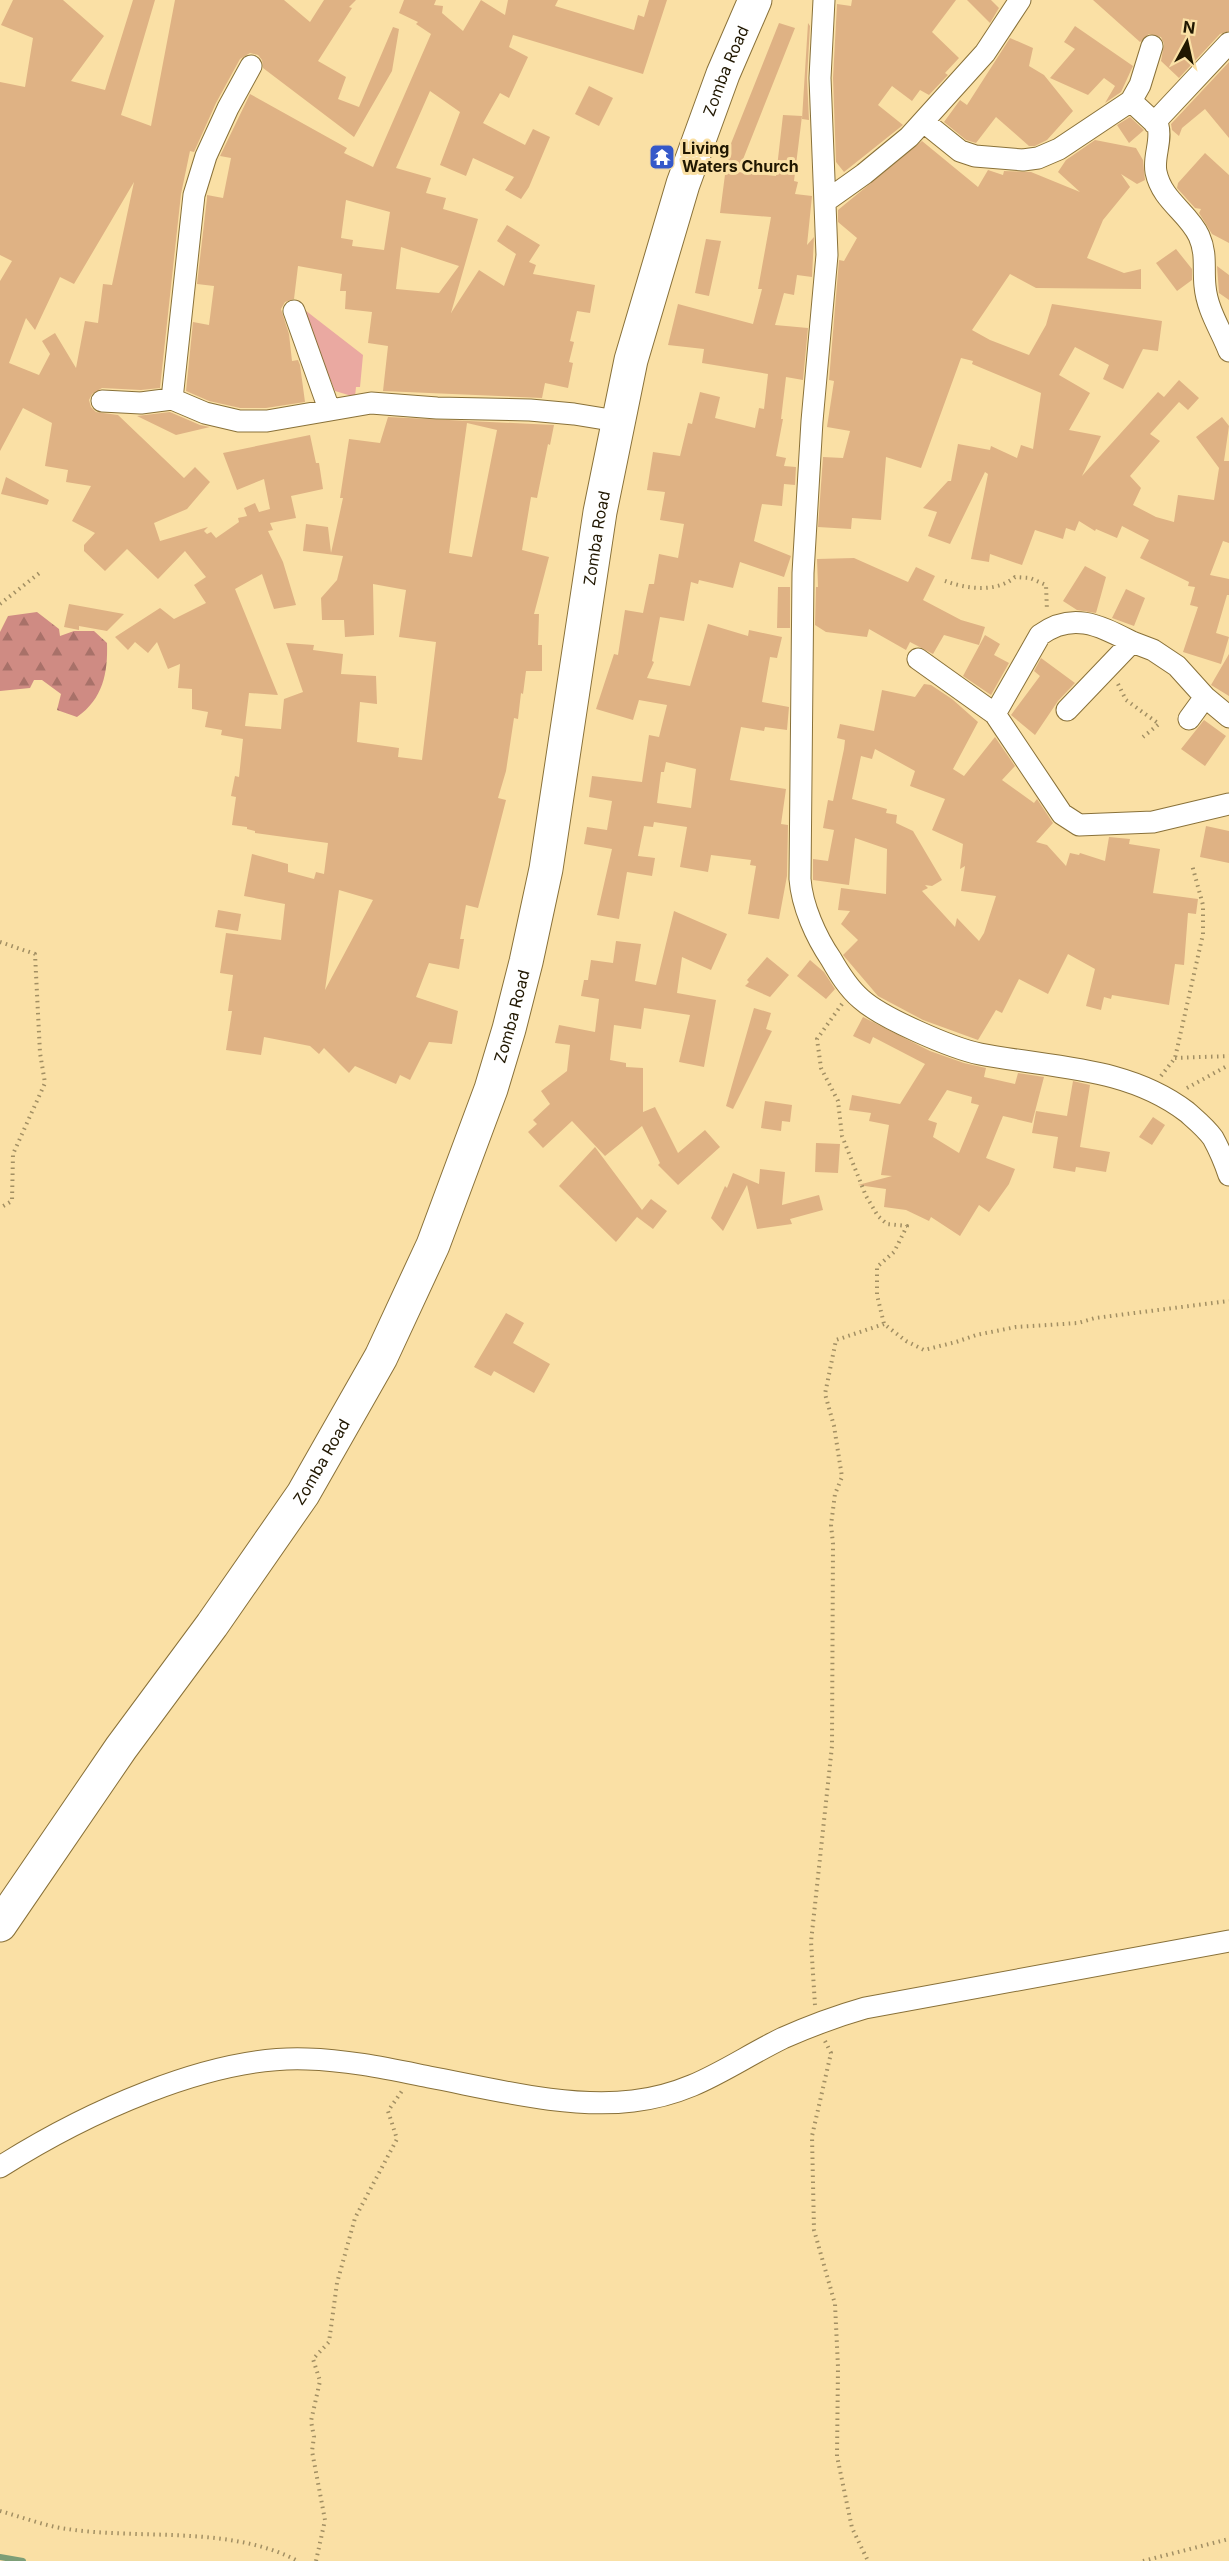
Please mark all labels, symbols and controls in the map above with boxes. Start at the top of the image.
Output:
north arrow [1157,12,1217,72]
text: N [1182,16,1197,38]
street label: Zomba Road [699,23,753,119]
place label: Living Waters Church [682,138,799,176]
temple icon: Living Waters Church [647,142,677,172]
street label: Zomba Road [579,489,614,587]
street label: Zomba Road [489,968,534,1065]
street label: Zomba Road [289,1415,354,1509]

